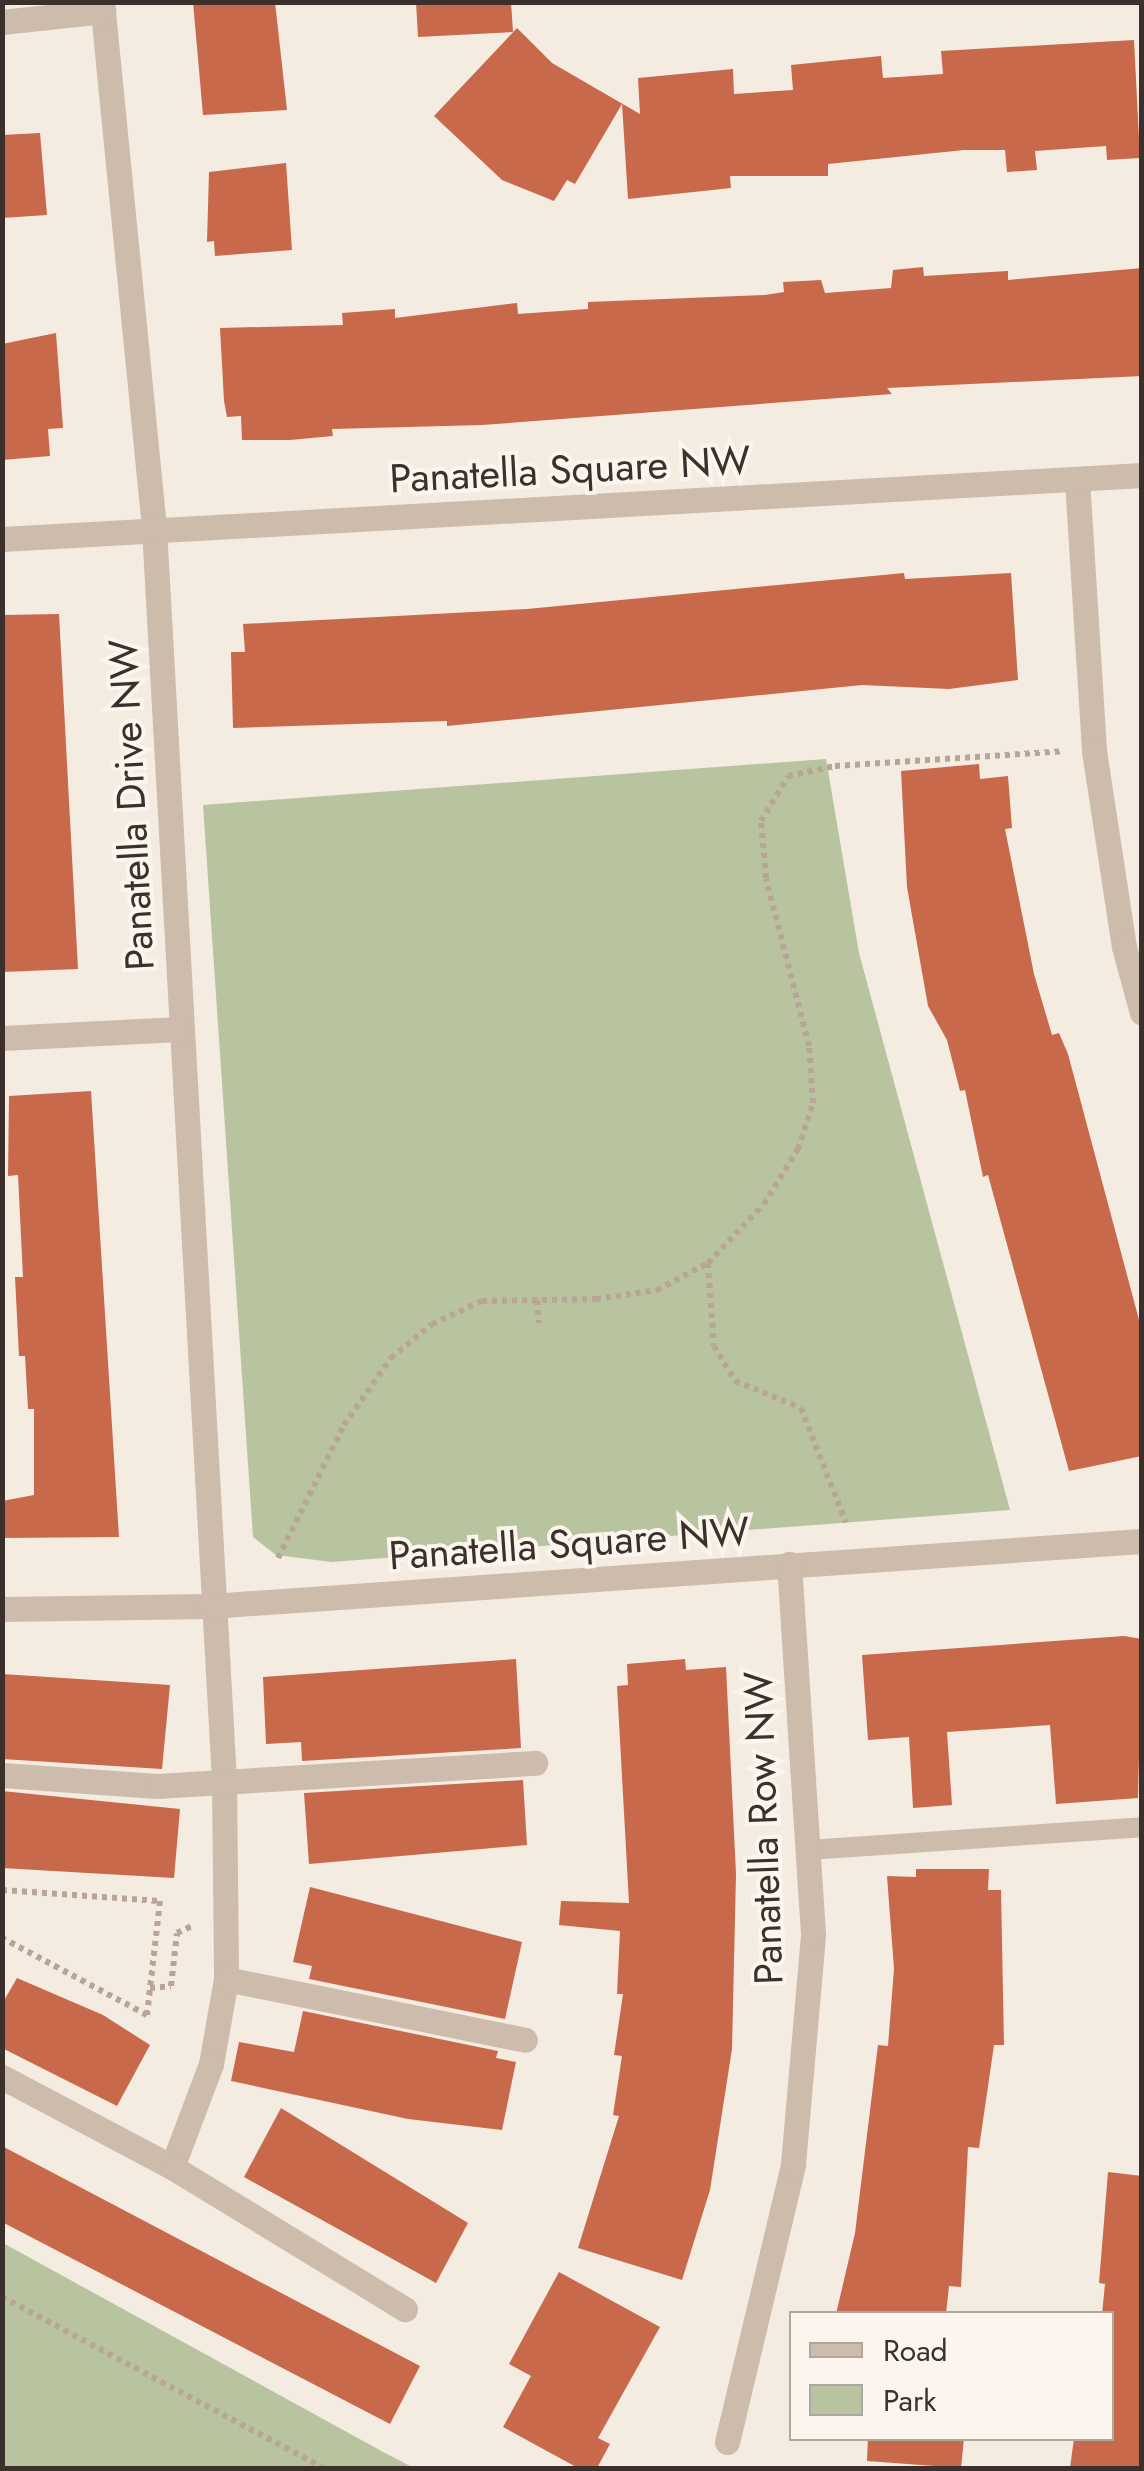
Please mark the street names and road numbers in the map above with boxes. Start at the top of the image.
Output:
street label: Panatella Square NW [388,436,752,502]
street label: Panatella Drive NW [98,638,164,972]
street label: Panatella Square NW [387,1506,751,1580]
street label: Panatella Row NW [734,1671,792,1985]

